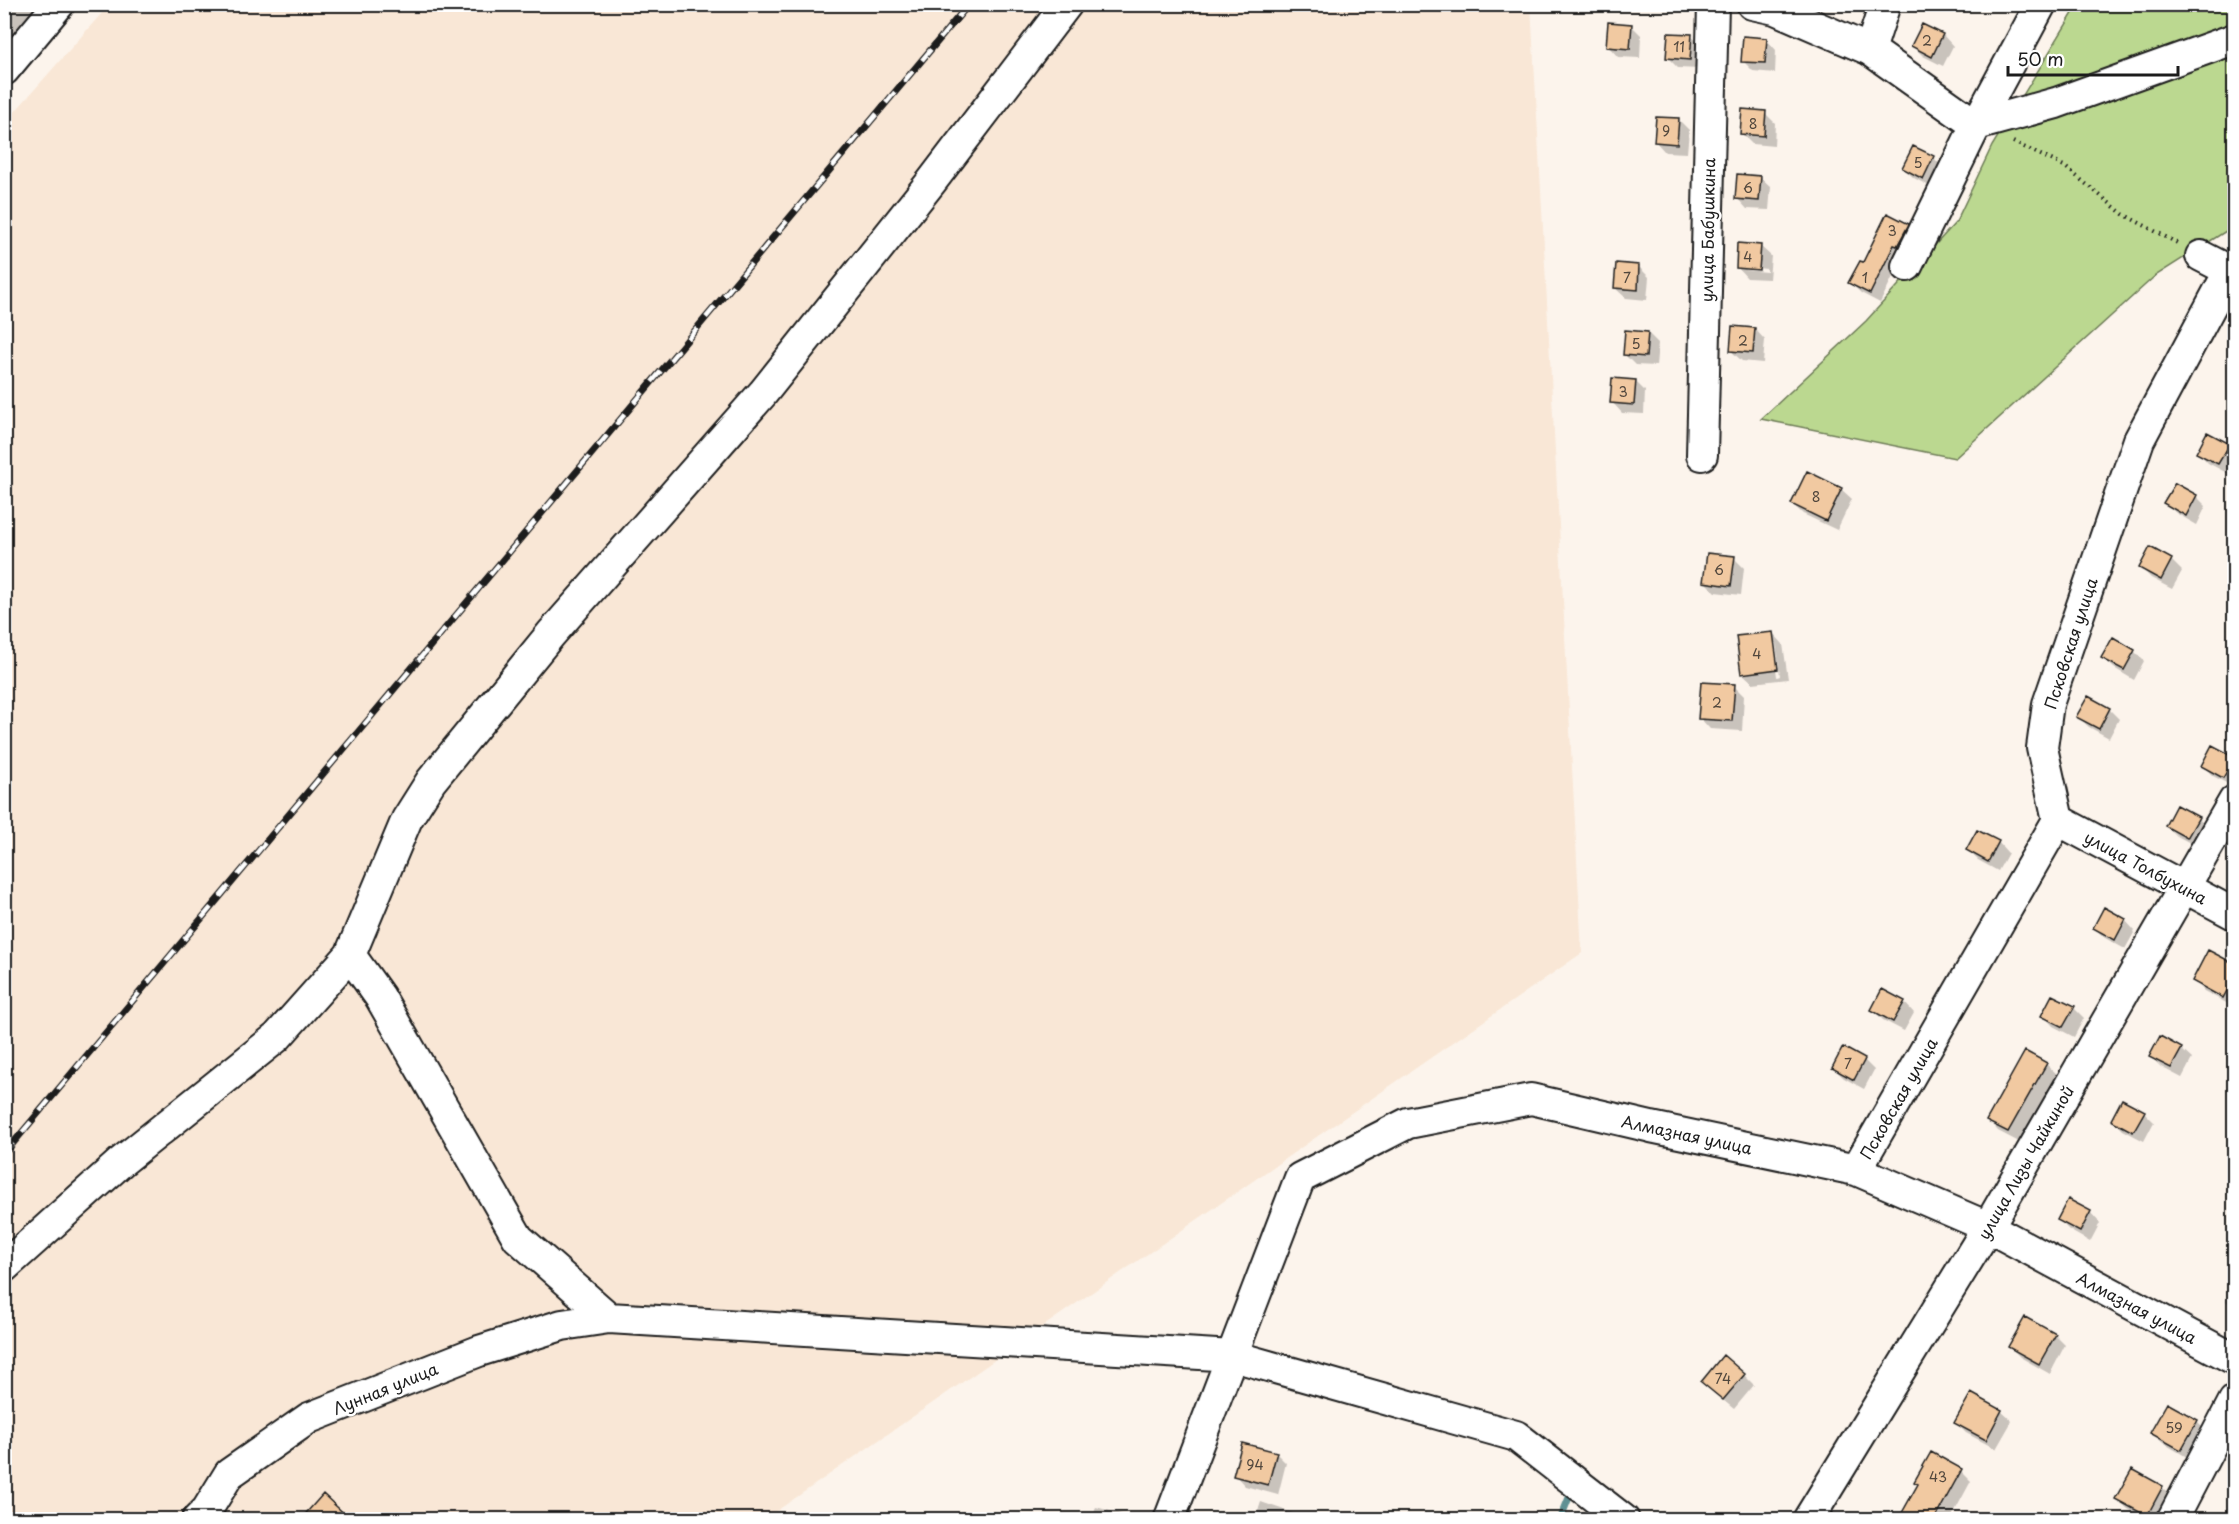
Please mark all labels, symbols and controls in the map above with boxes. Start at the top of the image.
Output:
house number: 2 [1922,30,1932,51]
house number: 11 [1673,36,1685,57]
scale bar [2008,39,2178,77]
text: 50 m [2017,45,2064,72]
house number: 8 [1749,113,1757,134]
house number: 9 [1662,120,1670,141]
house number: 5 [1913,152,1923,173]
street label: улица Бабушкина [1694,158,1720,302]
house number: 6 [1743,177,1753,198]
house number: 3 [1887,220,1897,241]
house number: 4 [1743,246,1753,267]
house number: 7 [1623,267,1631,288]
house number: 1 [1862,267,1868,288]
house number: 2 [1738,330,1748,351]
house number: 5 [1631,333,1641,354]
house number: 3 [1618,381,1628,402]
house number: 8 [1812,486,1820,507]
house number: 6 [1714,559,1724,580]
street label: Псковская улица [2037,574,2103,712]
house number: 4 [1752,643,1762,664]
house number: 2 [1712,692,1722,713]
street label: улица Толбухина [2080,825,2212,909]
street label: Псковская улица [1853,1033,1943,1163]
house number: 7 [1844,1053,1852,1074]
street label: улица Лизы Чайкиной [1971,1081,2079,1243]
street label: Алмазная улица [1619,1108,1755,1160]
street label: Алмазная улица [2073,1265,2201,1349]
street label: Лунная улица [329,1356,441,1420]
house number: 74 [1715,1368,1731,1389]
house number: 59 [2165,1417,2183,1438]
house number: 94 [1246,1454,1264,1475]
house number: 43 [1929,1466,1947,1487]

